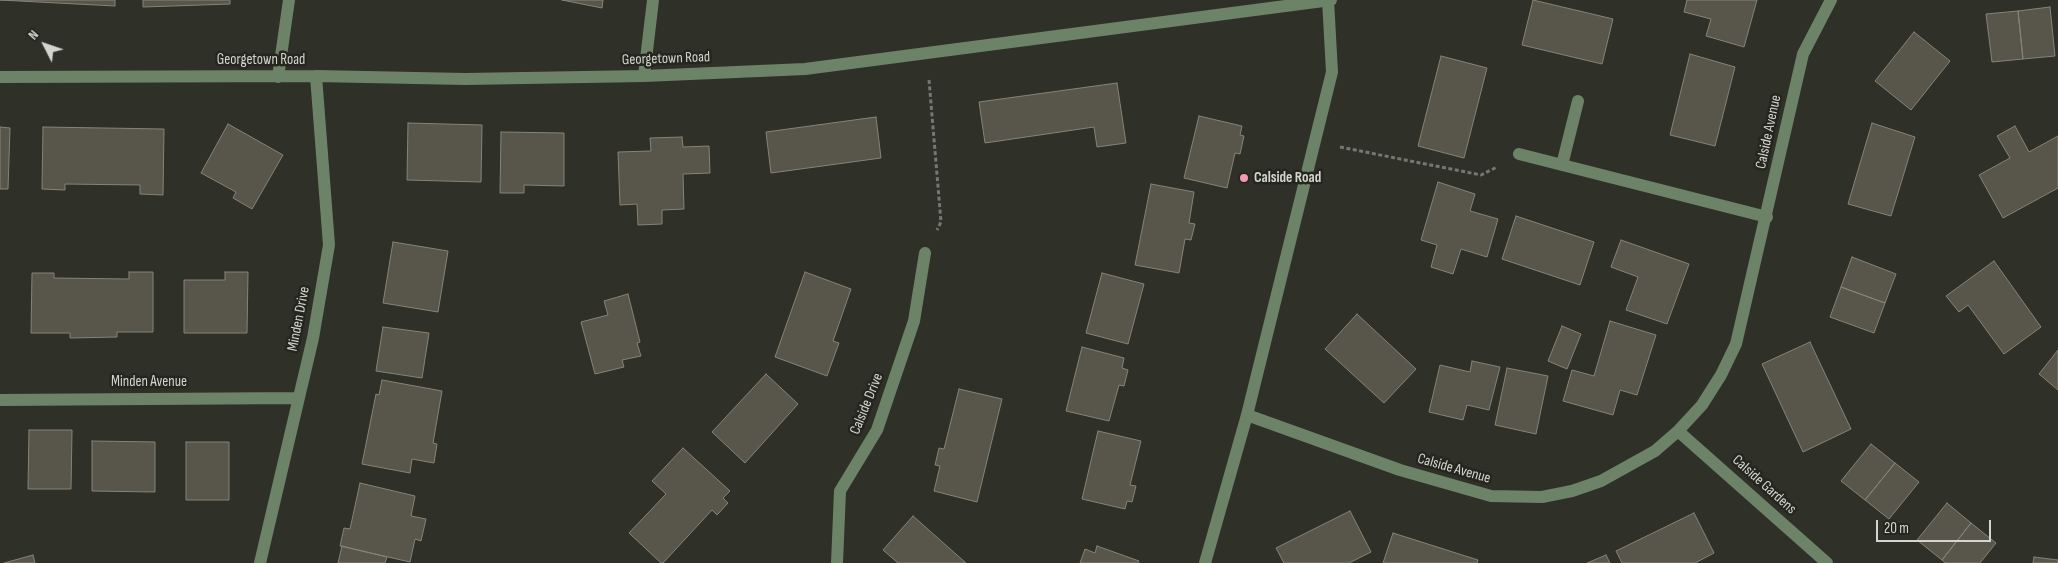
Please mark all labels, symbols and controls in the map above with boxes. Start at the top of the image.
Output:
north arrow [20,20,70,70]
text: N [24,26,42,43]
street label: Georgetown Road [622,48,710,70]
street label: Georgetown Road [217,51,305,69]
street label: Calside Avenue [1752,93,1786,171]
place label: Calside Road [1254,169,1321,187]
marker: Calside Road [1238,172,1250,184]
street label: Minden Drive [284,285,314,353]
street label: Calside Drive [847,371,887,437]
street label: Minden Avenue [111,373,187,391]
street label: Calside Avenue [1415,450,1493,488]
street label: Calside Gardens [1728,452,1800,518]
scale bar [1878,510,1993,542]
text: 20 m [1884,519,1909,538]

